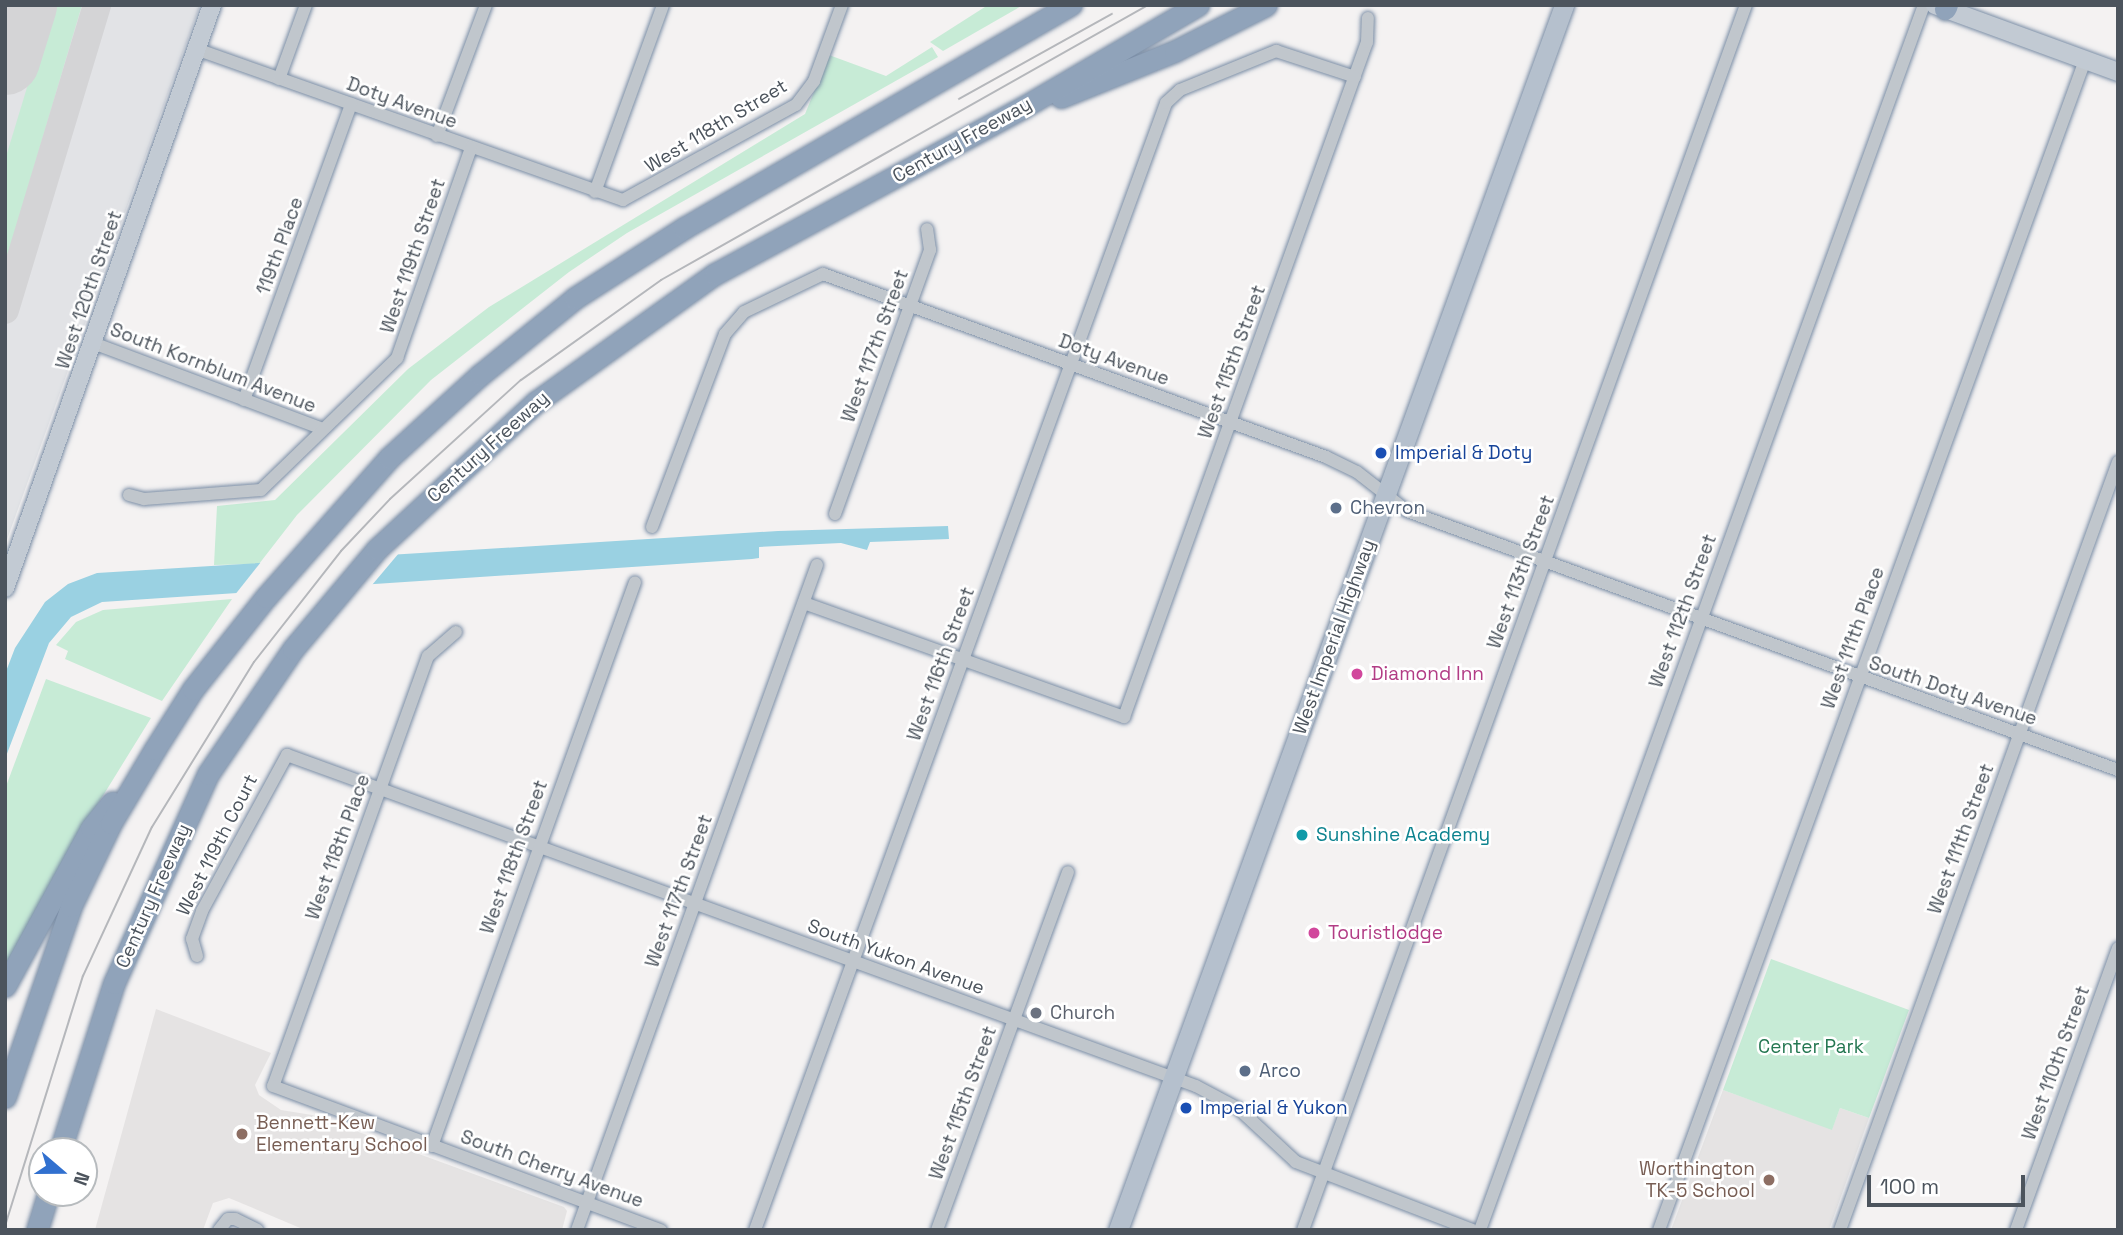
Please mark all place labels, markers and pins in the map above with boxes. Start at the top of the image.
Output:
place label: Imperial & Doty [1395,442,1532,464]
marker: Imperial & Doty [1373,445,1389,461]
place label: Chevron [1350,497,1425,519]
marker: Chevron [1328,500,1344,516]
place label: Diamond Inn [1371,663,1484,685]
marker: Diamond Inn [1349,666,1365,682]
place label: Sunshine Academy [1316,824,1490,846]
marker: Sunshine Academy [1294,827,1310,843]
place label: Touristlodge [1328,922,1443,944]
marker: Touristlodge [1306,925,1322,941]
place label: Church [1050,1002,1115,1024]
marker: Church [1028,1005,1044,1021]
place label: Arco [1259,1060,1301,1082]
marker: Arco [1237,1063,1253,1079]
place label: Imperial & Yukon [1200,1097,1348,1119]
marker: Imperial & Yukon [1178,1100,1194,1116]
place label: Bennett-Kew Elementary School [256,1112,428,1156]
marker: Bennett-Kew Elementary School [234,1126,250,1142]
place label: Worthington TK-5 School [1639,1158,1755,1202]
marker: Worthington TK-5 School [1761,1172,1777,1188]

